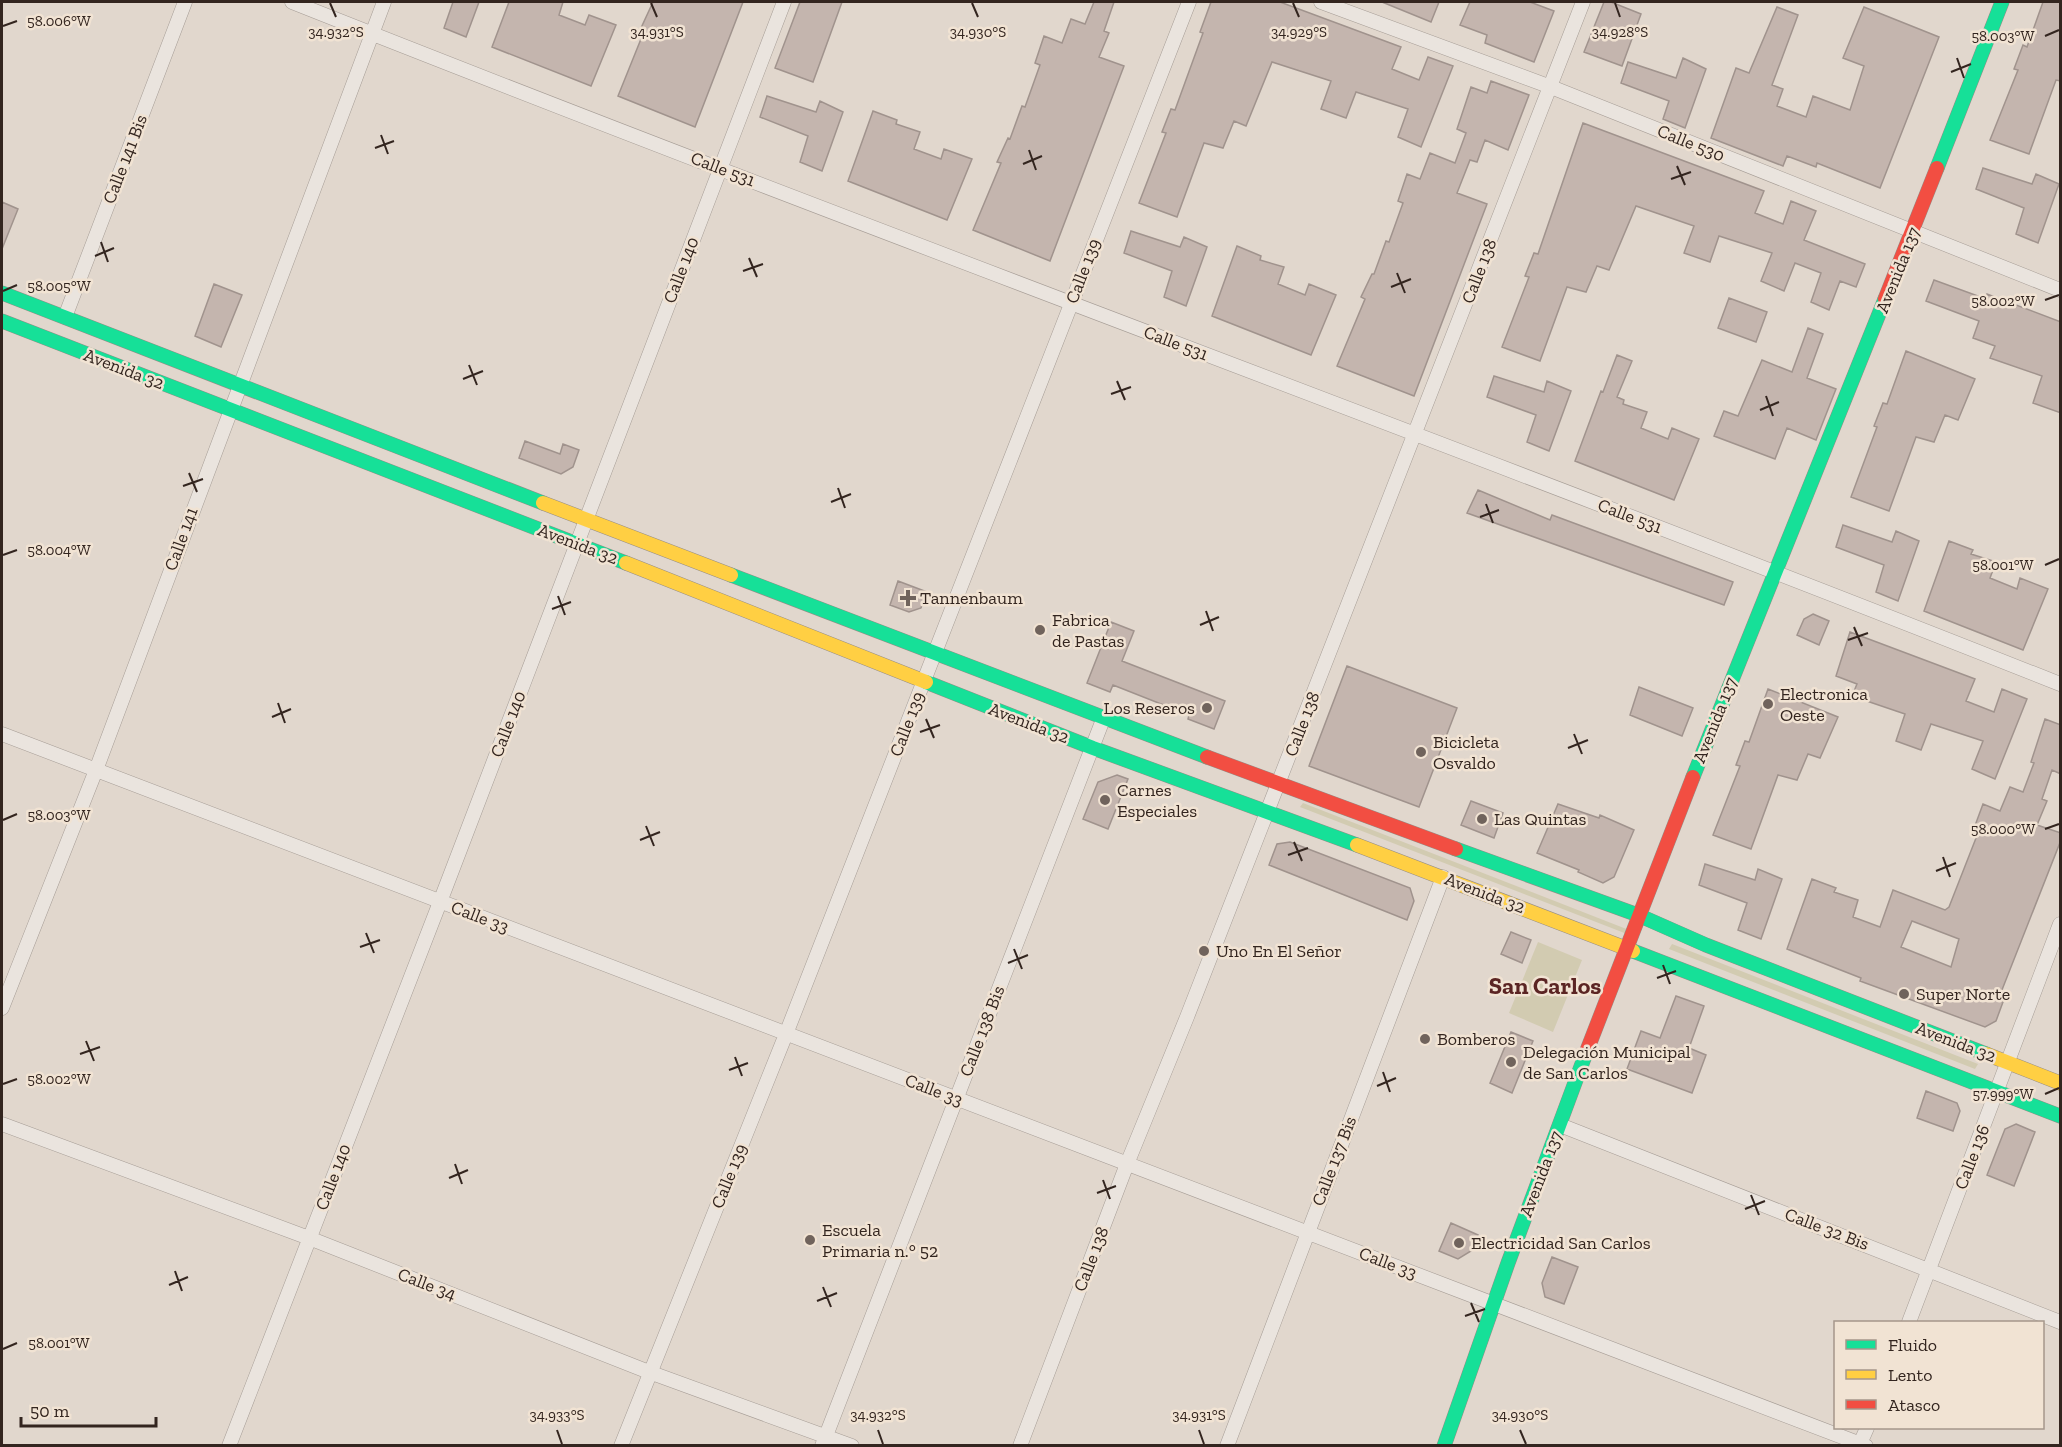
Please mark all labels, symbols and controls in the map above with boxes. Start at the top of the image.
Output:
text: 58.006°W [27,12,91,30]
text: 34.932°S [308,23,364,41]
text: 34.931°S [630,23,684,41]
text: 34.930°S [950,23,1006,41]
text: 34.929°S [1271,23,1327,41]
text: 34.928°S [1592,23,1648,41]
text: 58.003°W [1971,27,2035,45]
street label: Calle 141 Bis [98,111,152,207]
street label: Calle 530 [1654,120,1728,166]
street label: Calle 531 [688,147,758,191]
street label: Avenida 137 [1871,224,1925,316]
street label: Calle 140 [658,234,704,306]
street label: Calle 139 [1061,235,1105,307]
street label: Calle 138 [1457,235,1501,307]
text: 58.005°W [27,277,91,295]
text: 58.002°W [1971,292,2035,310]
street label: Calle 531 [1141,321,1211,365]
street label: Avenida 32 [81,344,167,394]
street label: Calle 531 [1595,494,1665,538]
street label: Calle 141 [159,504,203,574]
street label: Avenida 32 [535,519,621,569]
text: 58.004°W [27,541,91,559]
text: 58.001°W [1972,556,2034,574]
place label: Tannenbaum [920,587,1023,609]
marker: Tannenbaum [901,591,915,605]
place label: Fabrica de Pastas [1052,609,1125,652]
marker: Fabrica de Pastas [1033,623,1047,637]
street label: Avenida 137 [1688,674,1742,766]
place label: Electronica Oeste [1780,683,1868,726]
street label: Calle 140 [485,688,531,760]
street label: Calle 139 [885,688,929,760]
street label: Calle 138 [1280,688,1324,760]
place label: Los Reseros [1104,697,1195,719]
marker: Electronica Oeste [1761,697,1775,711]
street label: Avenida 32 [986,698,1072,748]
marker: Los Reseros [1200,701,1214,715]
place label: Bicicleta Osvaldo [1433,731,1500,774]
marker: Bicicleta Osvaldo [1414,745,1428,759]
place label: Carnes Especiales [1117,779,1197,822]
marker: Carnes Especiales [1098,793,1112,807]
text: 58.003°W [27,806,91,824]
place label: Las Quintas [1494,808,1587,830]
marker: Las Quintas [1475,812,1489,826]
text: 58.000°W [1971,820,2035,838]
street label: Avenida 32 [1442,868,1528,918]
street label: Calle 33 [448,896,512,938]
place label: Uno En El Señor [1216,940,1342,962]
marker: Uno En El Señor [1197,944,1211,958]
district label: San Carlos [1489,971,1601,1000]
street label: Calle 138 Bis [955,982,1009,1080]
place label: Super Norte [1916,983,2010,1005]
marker: Super Norte [1897,987,1911,1001]
street label: Avenida 32 [1913,1017,1999,1067]
place label: Bomberos [1437,1028,1516,1050]
marker: Bomberos [1418,1032,1432,1046]
place label: Delegación Municipal de San Carlos [1523,1041,1691,1084]
marker: Delegación Municipal de San Carlos [1504,1055,1518,1069]
street label: Calle 33 [902,1069,966,1111]
text: 58.002°W [27,1070,91,1088]
text: 57.999°W [1972,1085,2034,1103]
street label: Calle 137 Bis [1307,1113,1361,1209]
street label: Calle 136 [1950,1121,1994,1193]
street label: Avenida 137 [1515,1127,1568,1220]
street label: Calle 139 [706,1140,752,1212]
street label: Calle 140 [310,1141,356,1213]
street label: Calle 32 Bis [1782,1203,1872,1255]
place label: Escuela Primaria n.° 52 [822,1219,938,1262]
street label: Calle 138 [1069,1223,1113,1295]
place label: Electricidad San Carlos [1471,1232,1651,1254]
marker: Escuela Primaria n.° 52 [803,1233,817,1247]
marker: Electricidad San Carlos [1452,1236,1466,1250]
street label: Calle 33 [1356,1242,1420,1284]
street label: Calle 34 [395,1263,460,1305]
legend [1834,1321,2044,1429]
text: 58.001°W [28,1334,90,1352]
text: Fluido [1888,1334,1937,1356]
text: Lento [1888,1364,1933,1386]
scale bar [21,1390,156,1428]
text: Atasco [1888,1394,1940,1416]
text: 50 m [30,1400,70,1422]
text: 34.933°S [529,1406,585,1424]
text: 34.932°S [850,1406,906,1424]
text: 34.931°S [1172,1406,1226,1424]
text: 34.930°S [1492,1406,1548,1424]

